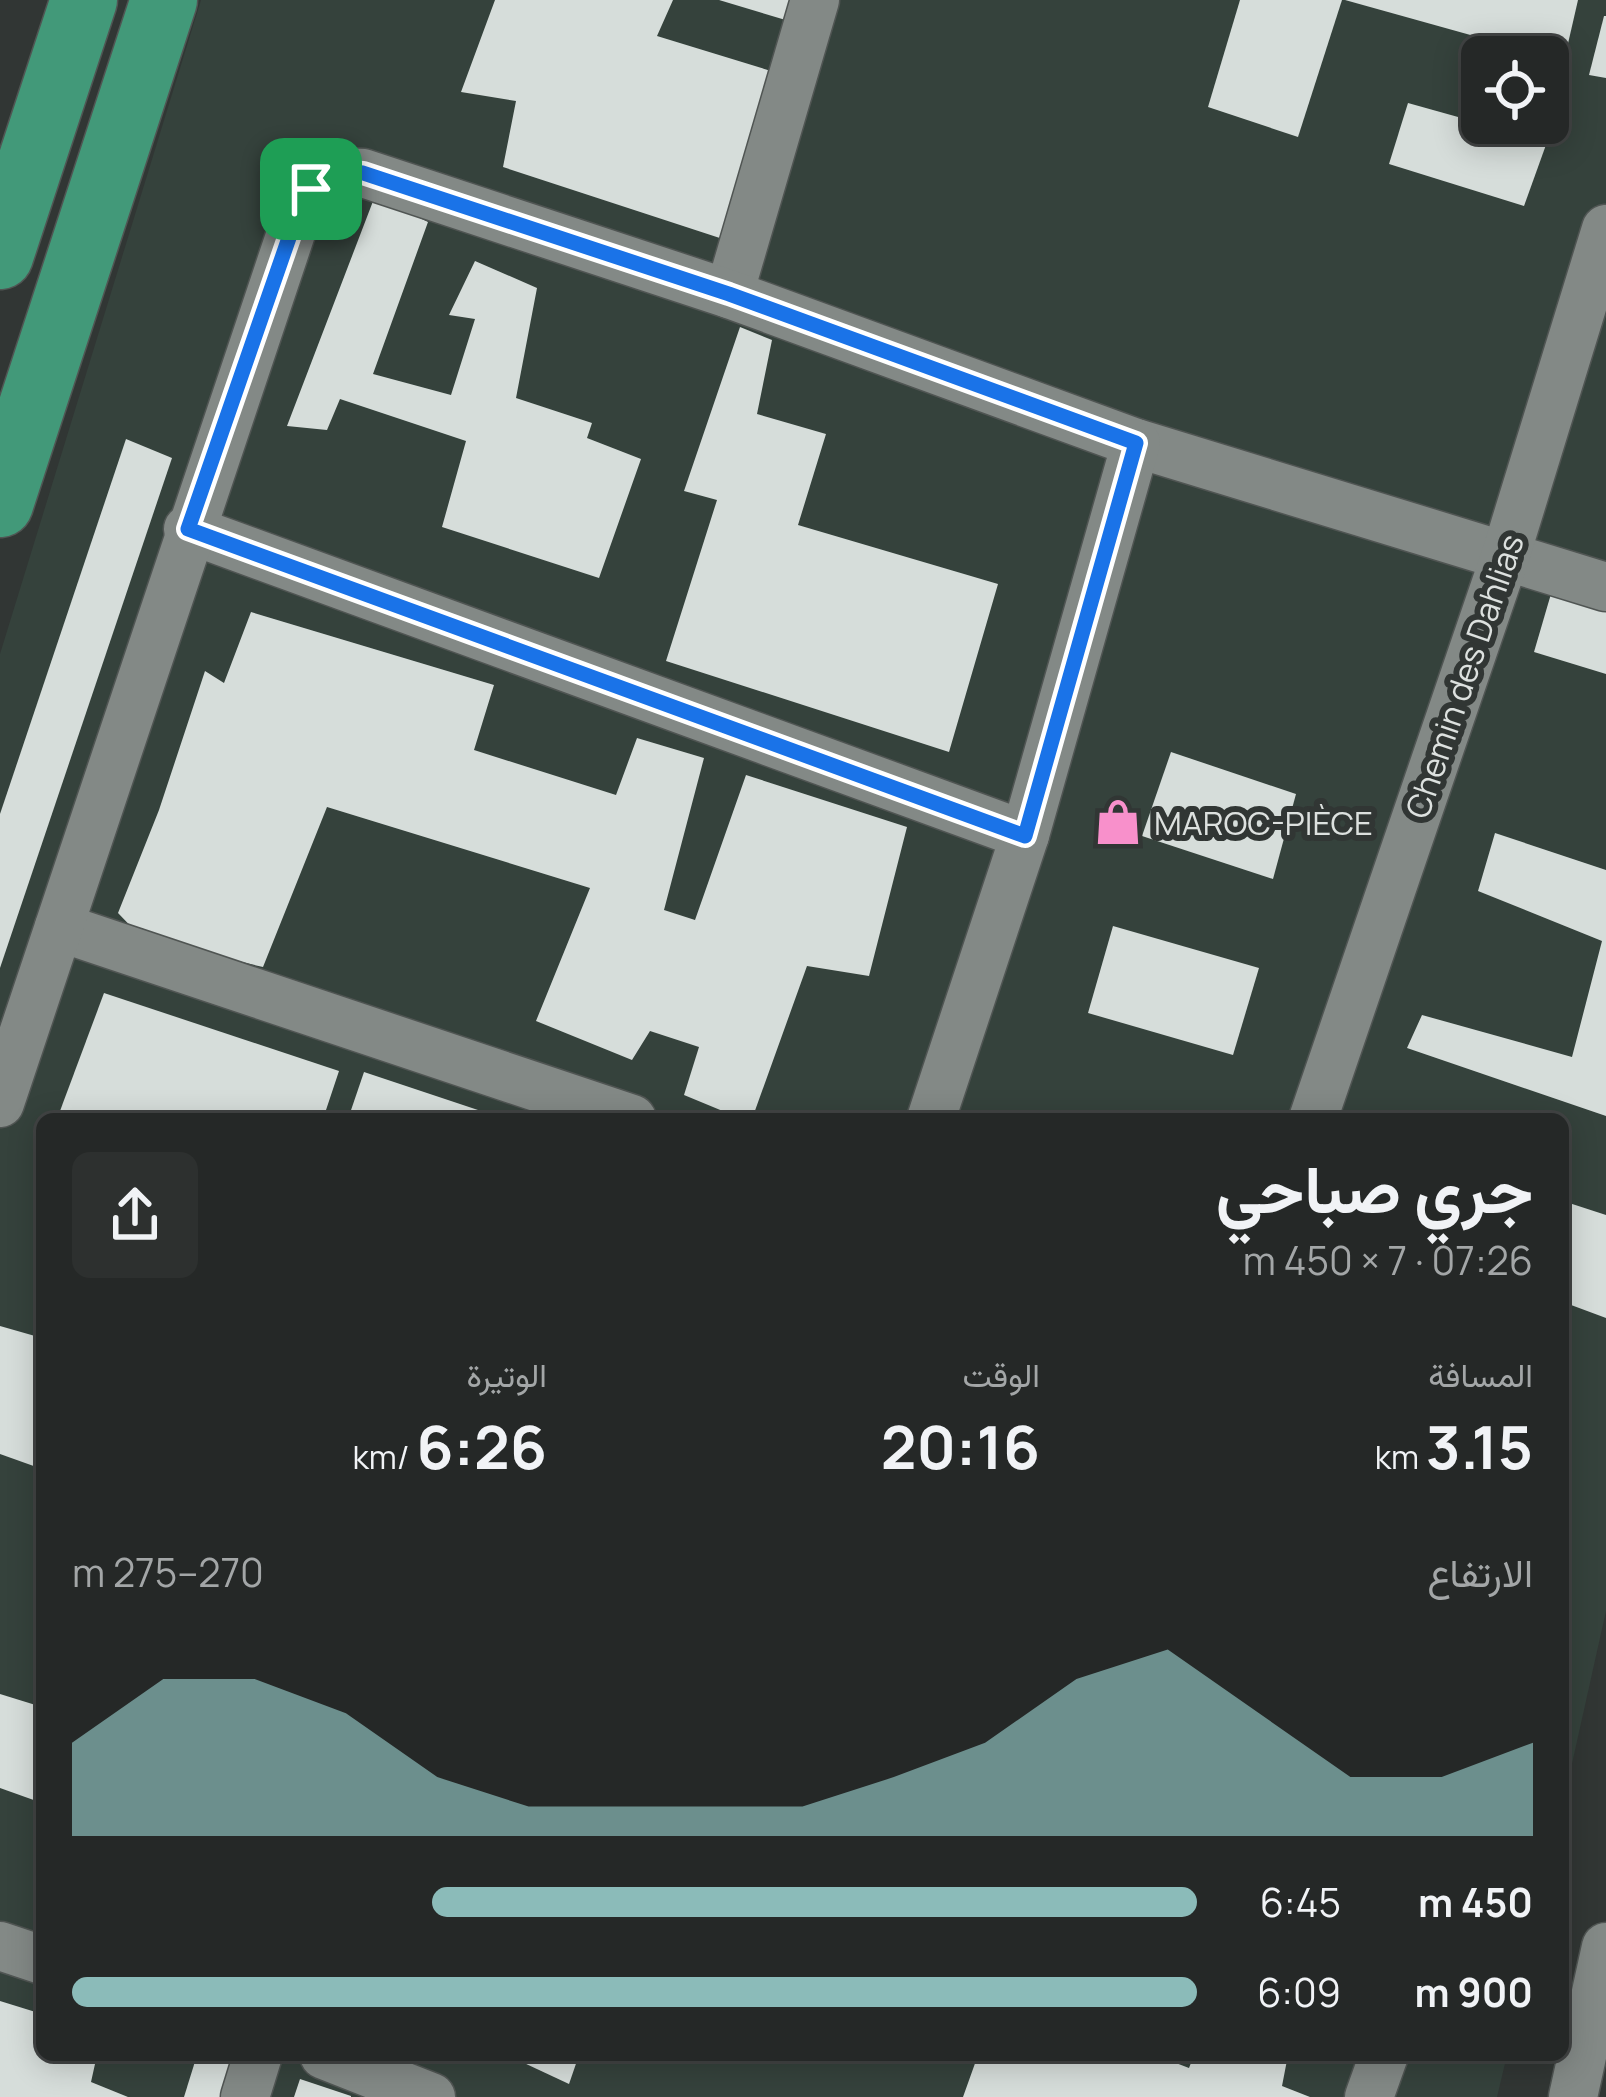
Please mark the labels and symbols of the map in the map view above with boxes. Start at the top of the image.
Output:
pin [260,138,362,240]
street label: Chemin des Dahlias [1394,528,1534,824]
shop icon: MAROC-PIÈCE [1093,797,1143,847]
place label: MAROC-PIÈCE [1154,800,1373,845]

